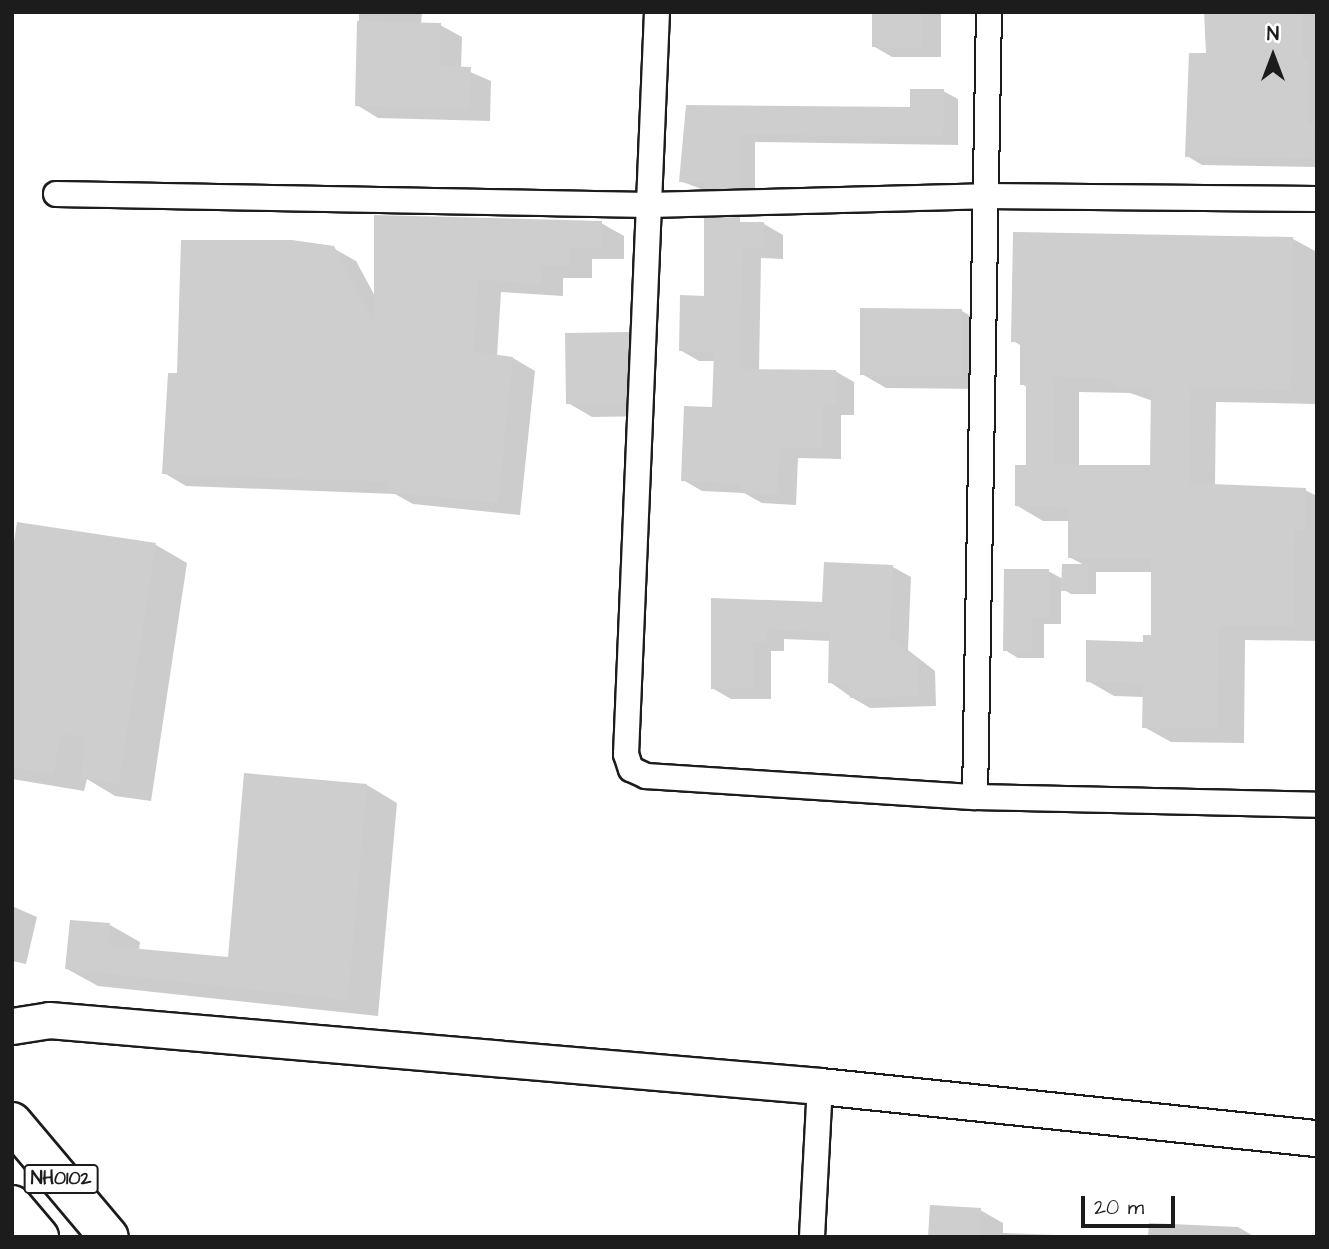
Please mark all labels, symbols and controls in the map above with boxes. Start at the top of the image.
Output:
north arrow [1238,21,1308,91]
text: N [1267,21,1279,48]
road number: NH0102 [22,1163,100,1194]
scale bar [1084,1182,1178,1226]
text: 20 m [1094,1193,1144,1222]

